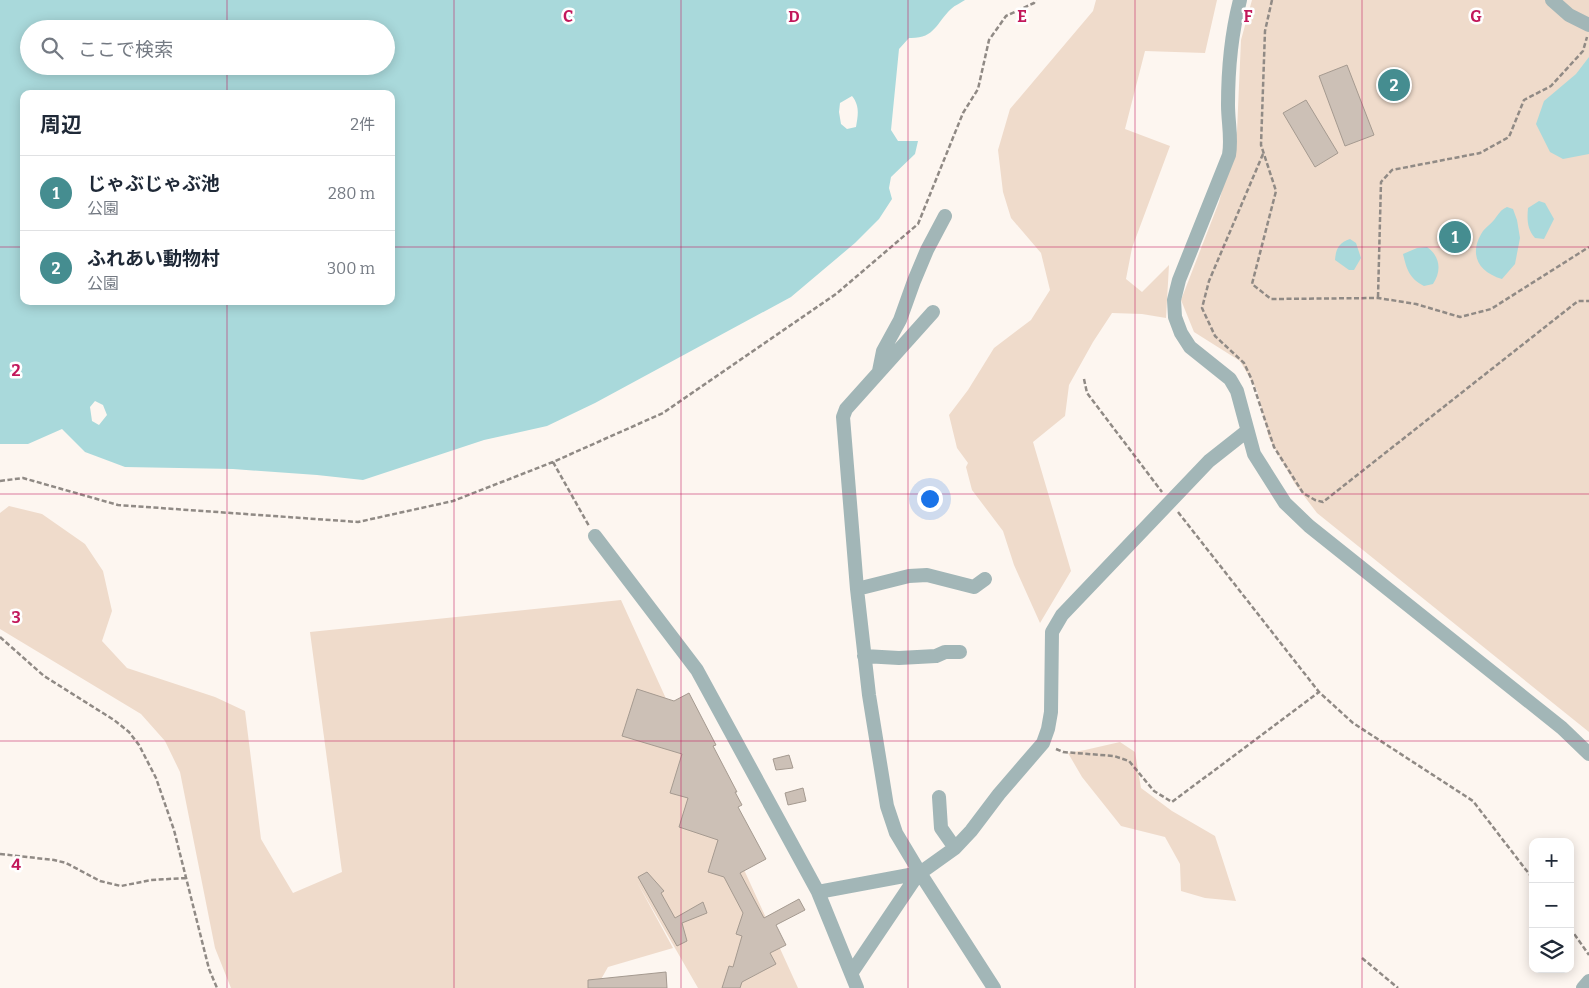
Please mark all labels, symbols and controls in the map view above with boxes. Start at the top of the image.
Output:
text: C [563,7,573,26]
text: D [788,7,800,26]
text: E [1017,7,1027,26]
text: F [1244,7,1253,26]
text: G [1470,7,1482,26]
search box [20,20,395,75]
icon: search [38,34,66,62]
text: ここで検索 [78,38,173,61]
pin: 2 [1378,66,1410,104]
text: 周辺 [40,112,82,138]
text: 2件 [350,115,375,134]
text: じゃぶじゃぶ池 [87,172,220,195]
text: 1 [53,184,59,203]
text: 280 m [328,184,375,203]
text: 公園 [87,199,119,218]
pin: 1 [1439,218,1471,256]
text: ふれあい動物村 [87,247,220,270]
text: 2 [51,259,61,278]
text: 300 m [327,259,375,278]
text: 公園 [87,274,119,293]
text: 2 [11,361,21,380]
your location [917,486,943,512]
text: 3 [11,608,21,627]
map controls [1529,838,1574,973]
button: + [1529,838,1574,883]
text: 4 [11,855,21,874]
button: − [1529,883,1574,928]
button: layers [1529,928,1574,973]

